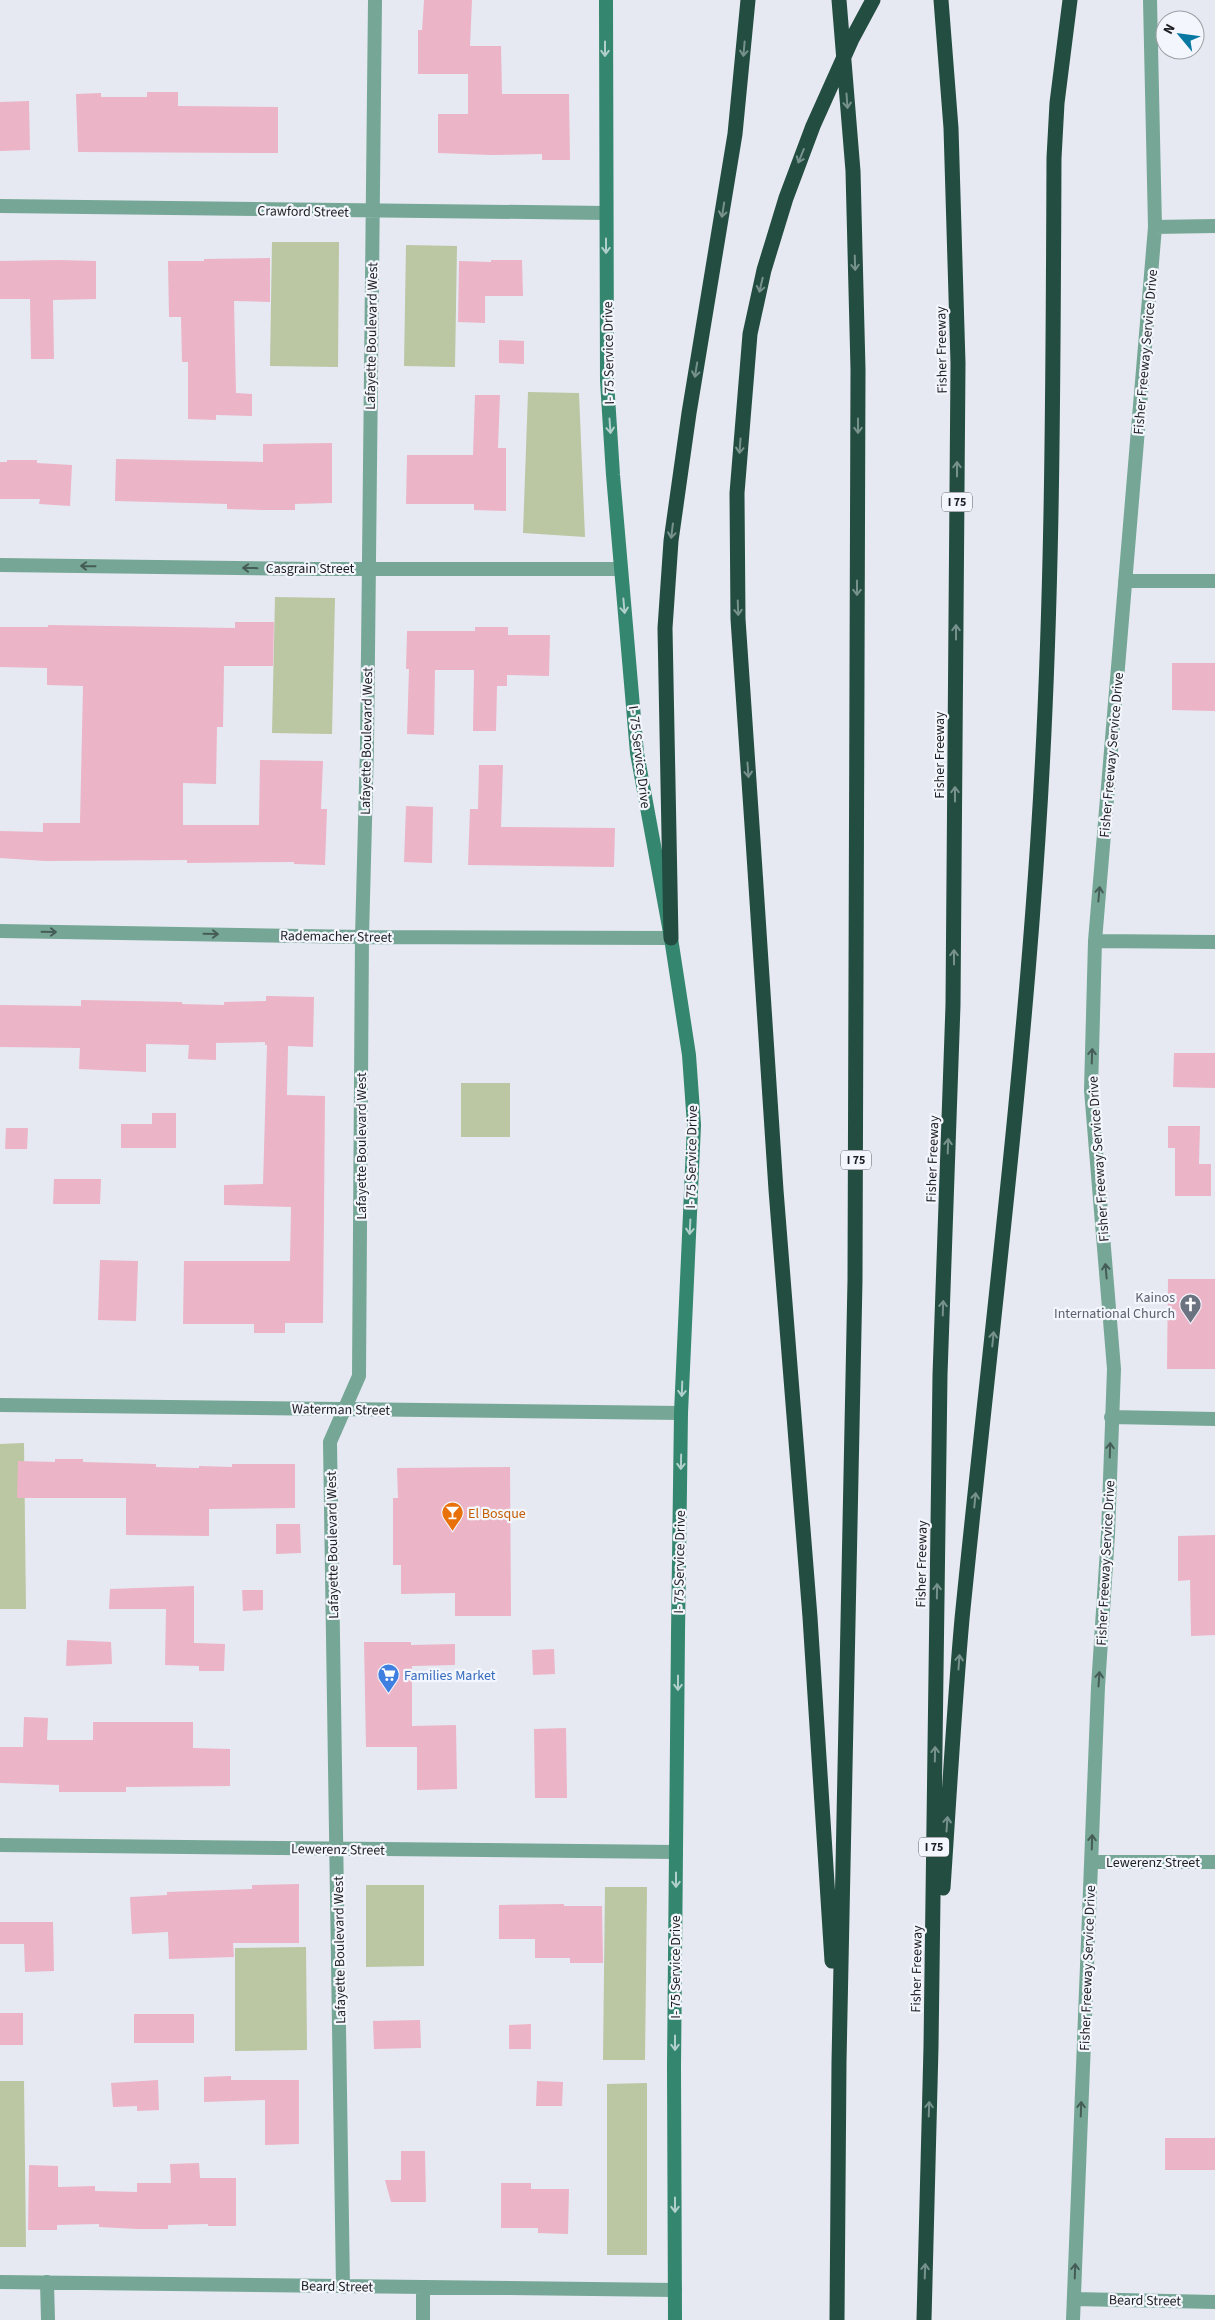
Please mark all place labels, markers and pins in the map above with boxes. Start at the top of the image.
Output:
place label: Kainos International Church [1054,1288,1175,1324]
church icon: Kainos International Church [1179,1293,1203,1324]
bar icon: El Bosque [440,1501,464,1532]
place label: El Bosque [468,1504,526,1524]
supermarket icon: Families Market [376,1663,400,1694]
place label: Families Market [404,1666,496,1686]

